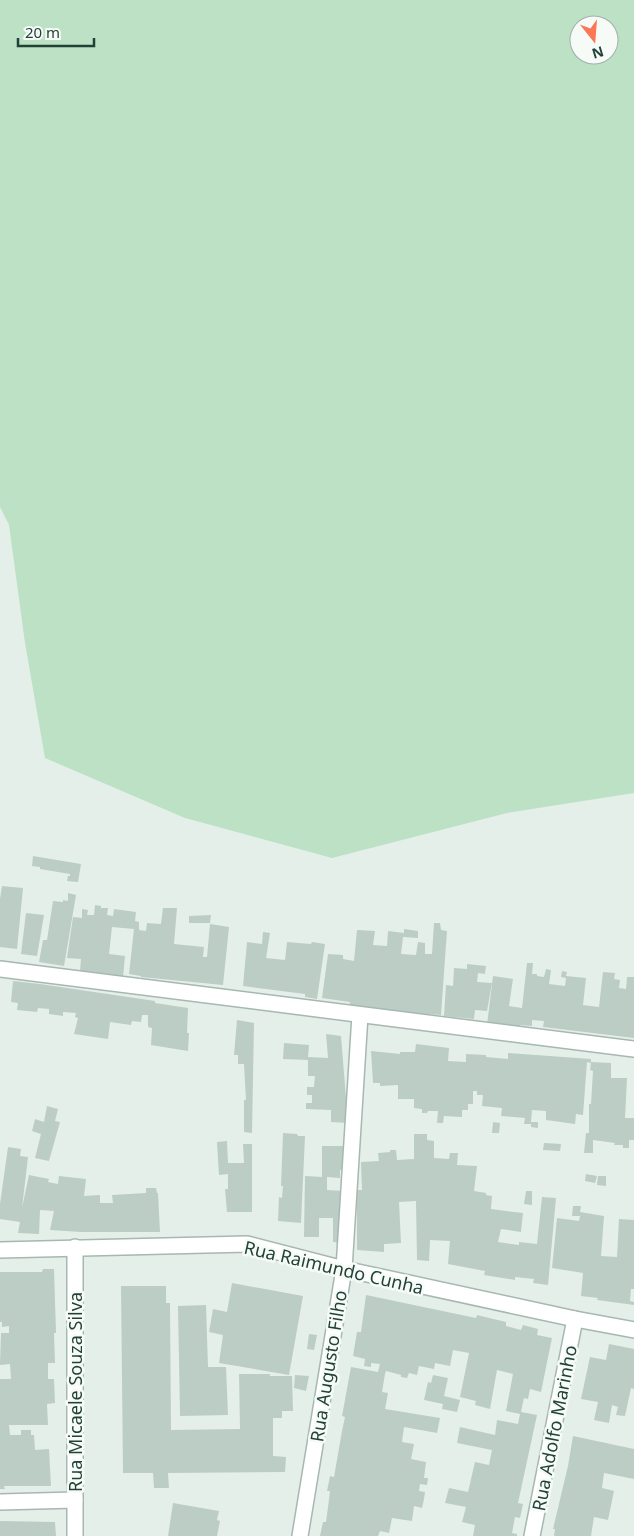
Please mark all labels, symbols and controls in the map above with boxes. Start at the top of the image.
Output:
scale bar [18,15,94,47]
north arrow [569,15,619,65]
text: 20 m [25,22,60,42]
text: N [590,42,606,64]
street label: Rua Raimundo Cunha [242,1235,426,1299]
street label: Rua Augusto Filho [304,1288,352,1444]
street label: Rua Micaele Souza Silva [63,1292,87,1492]
street label: Rua Adolfo Marinho [526,1343,582,1513]

